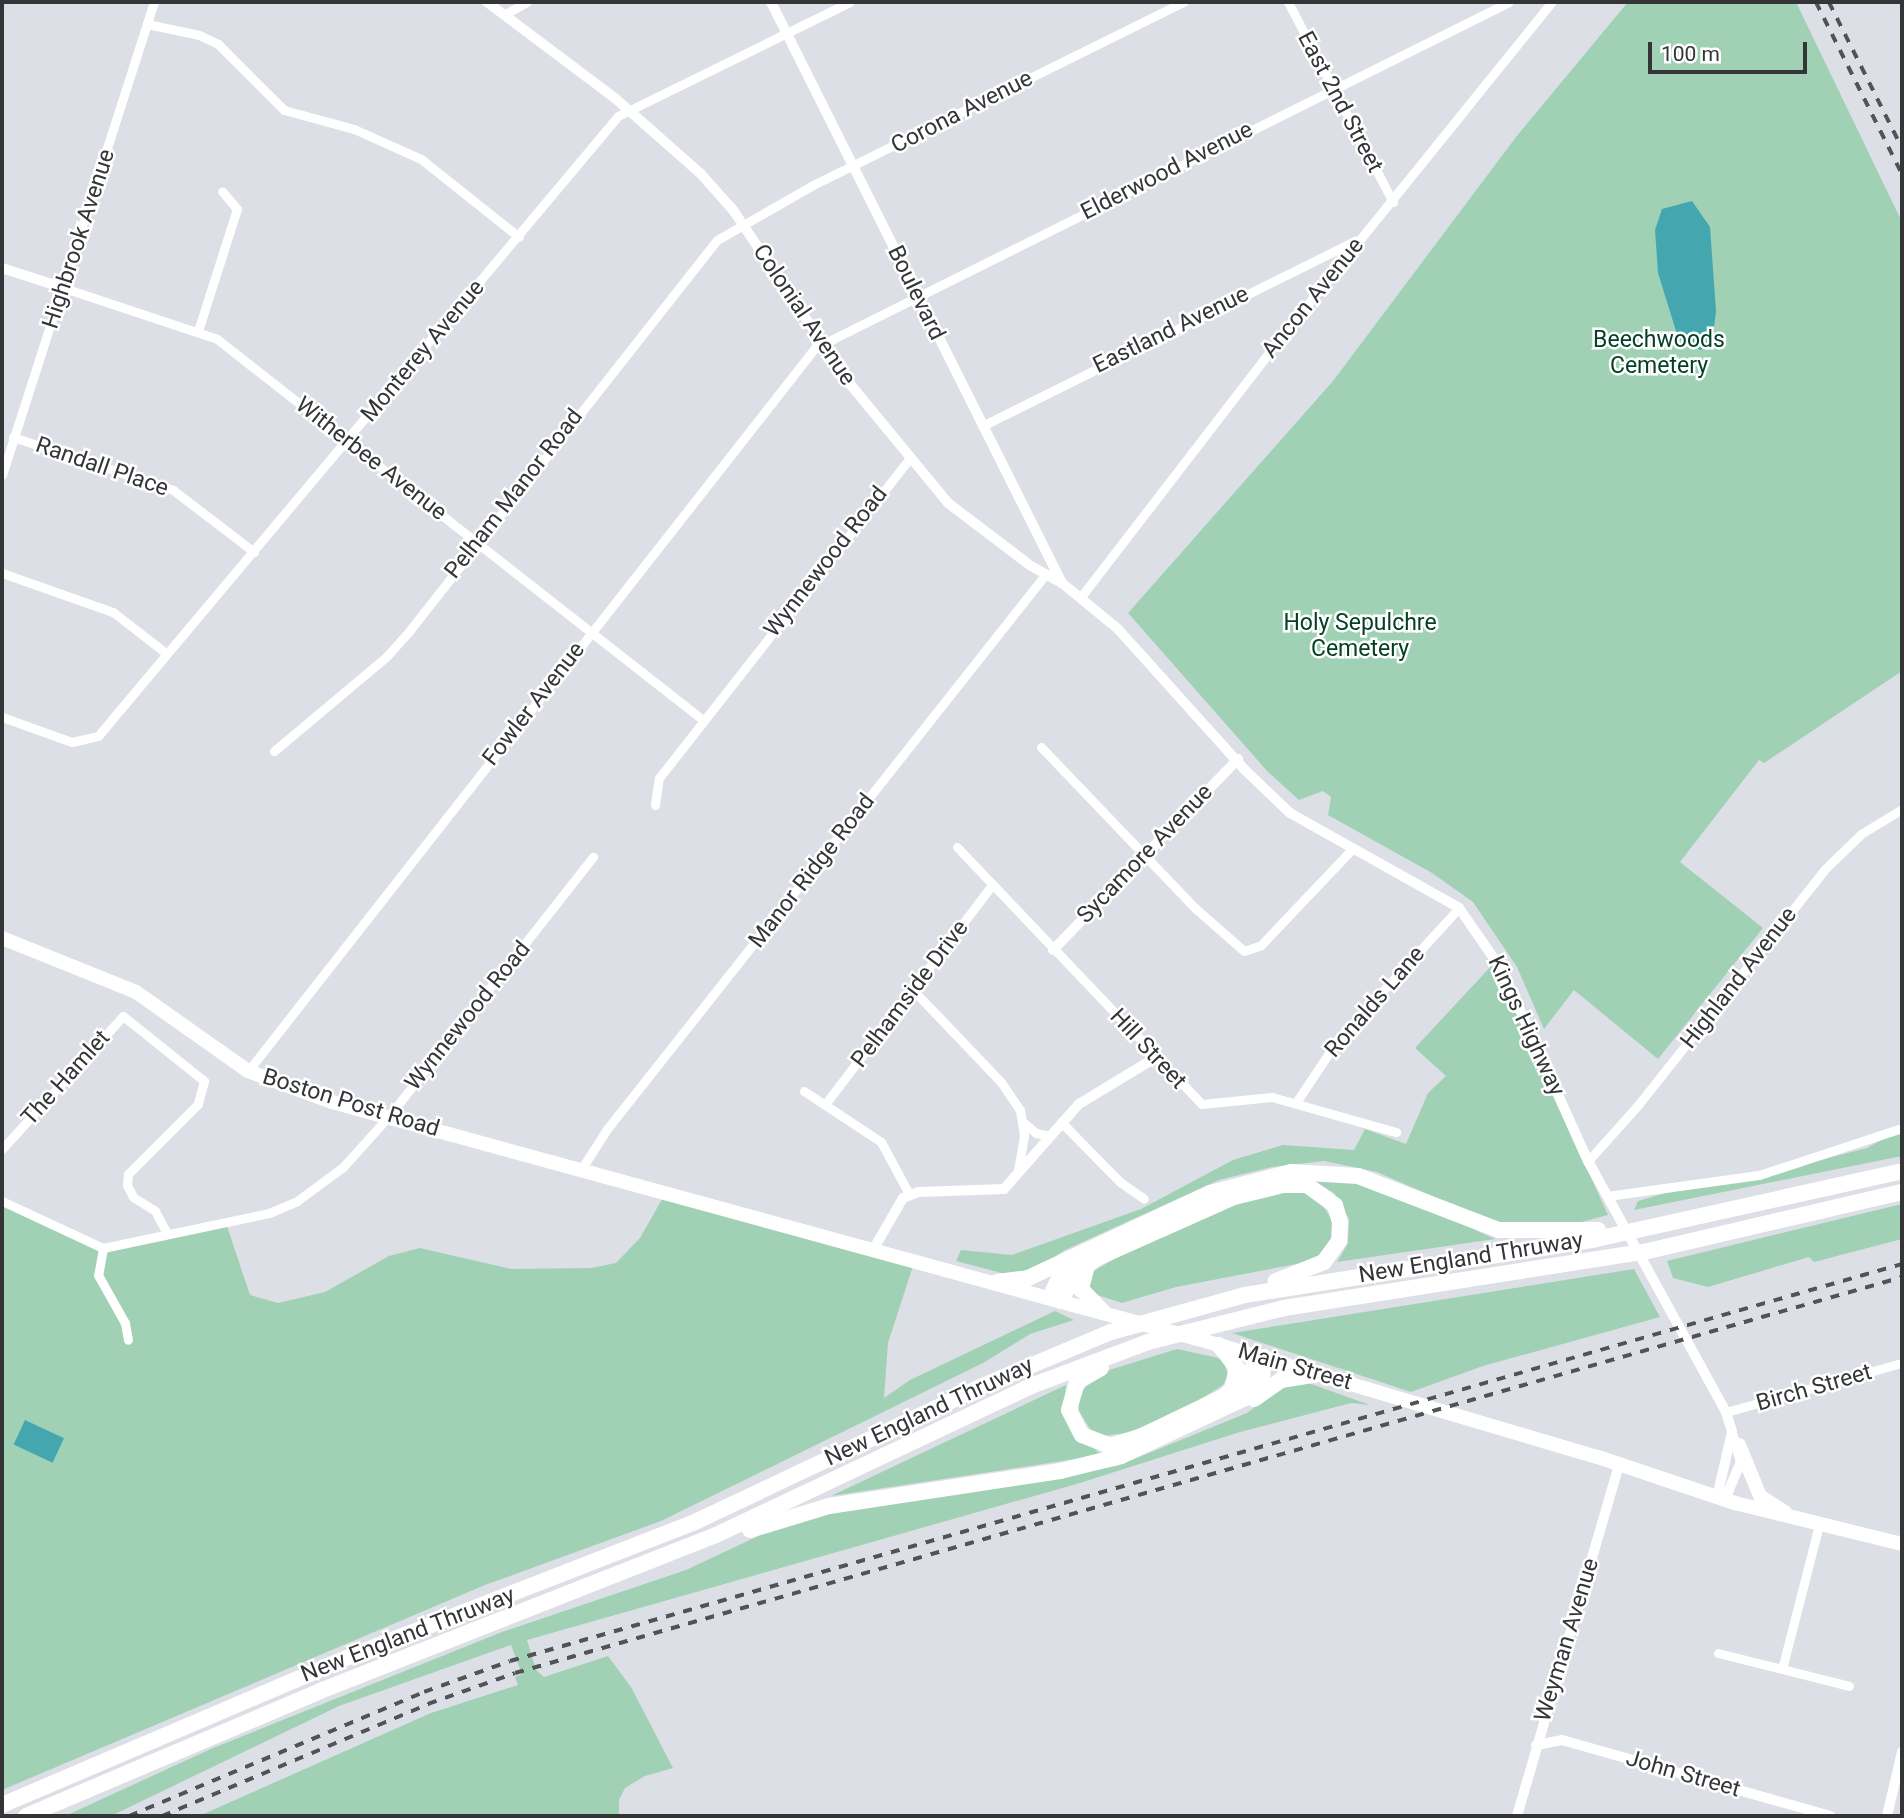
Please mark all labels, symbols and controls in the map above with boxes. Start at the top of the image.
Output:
street label: East 2nd Street [1291,27,1389,177]
scale bar [1652,28,1811,72]
text: 100 m [1661,42,1720,66]
street label: Corona Avenue [887,65,1037,159]
street label: Elderwood Avenue [1076,116,1258,226]
street label: Highbrook Avenue [37,146,121,332]
street label: Ancon Avenue [1256,232,1370,364]
street label: Colonial Avenue [747,239,861,391]
street label: Boulevard [881,241,951,345]
street label: Monterey Avenue [356,274,490,428]
street label: Eastland Avenue [1089,280,1253,380]
park label: Beechwoods Cemetery [1593,326,1725,380]
street label: Witherbee Avenue [290,391,452,527]
street label: Pelham Manor Road [439,404,589,584]
street label: Randall Place [32,431,172,503]
street label: Wynnewood Road [759,481,893,643]
park label: Holy Sepulchre Cemetery [1283,609,1437,663]
street label: Fowler Avenue [477,637,591,771]
street label: Sycamore Avenue [1072,779,1218,929]
street label: Manor Ridge Road [743,788,881,954]
street label: Highland Avenue [1675,902,1803,1054]
street label: Pelhamside Drive [846,915,974,1073]
street label: Wynnewood Road [399,936,537,1096]
street label: Ronalds Lane [1319,941,1431,1063]
street label: Kings Highway [1482,952,1570,1100]
street label: Hill Street [1104,1003,1192,1095]
street label: The Hamlet [16,1025,116,1131]
street label: Boston Post Road [259,1063,443,1143]
street label: New England Thruway [1357,1227,1585,1289]
street label: Main Street [1235,1338,1355,1396]
street label: New England Thruway [820,1351,1038,1473]
street label: Birch Street [1753,1358,1875,1418]
street label: Weyman Avenue [1529,1555,1605,1725]
street label: New England Thruway [297,1581,519,1689]
street label: John Street [1623,1745,1743,1803]

